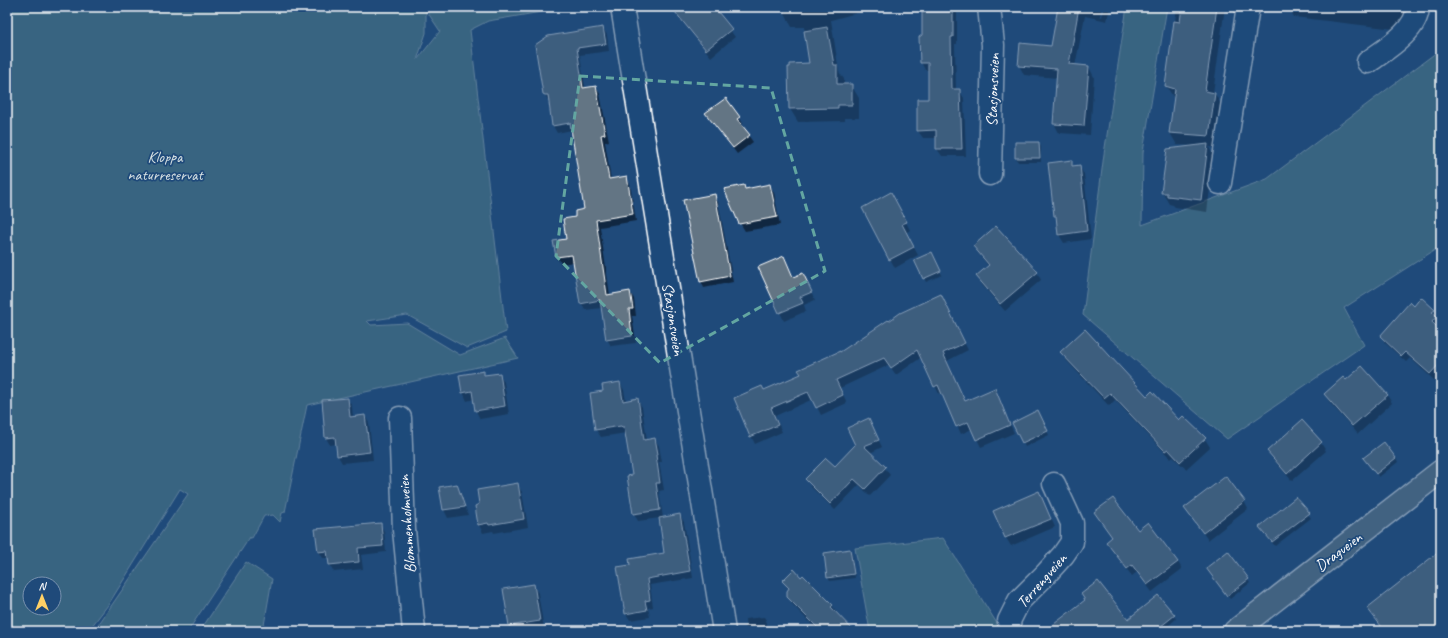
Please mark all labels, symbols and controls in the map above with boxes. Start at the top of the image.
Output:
street label: Stasjonsveien [982,52,1004,127]
park label: Kloppa naturreservat [127,147,204,185]
street label: Stasjonsveien [657,281,689,358]
street label: Blommenholmveien [394,473,420,574]
street label: Dragveien [1311,527,1367,576]
street label: Terrengveien [1012,548,1072,612]
north arrow [22,576,62,616]
text: N [39,579,48,593]

